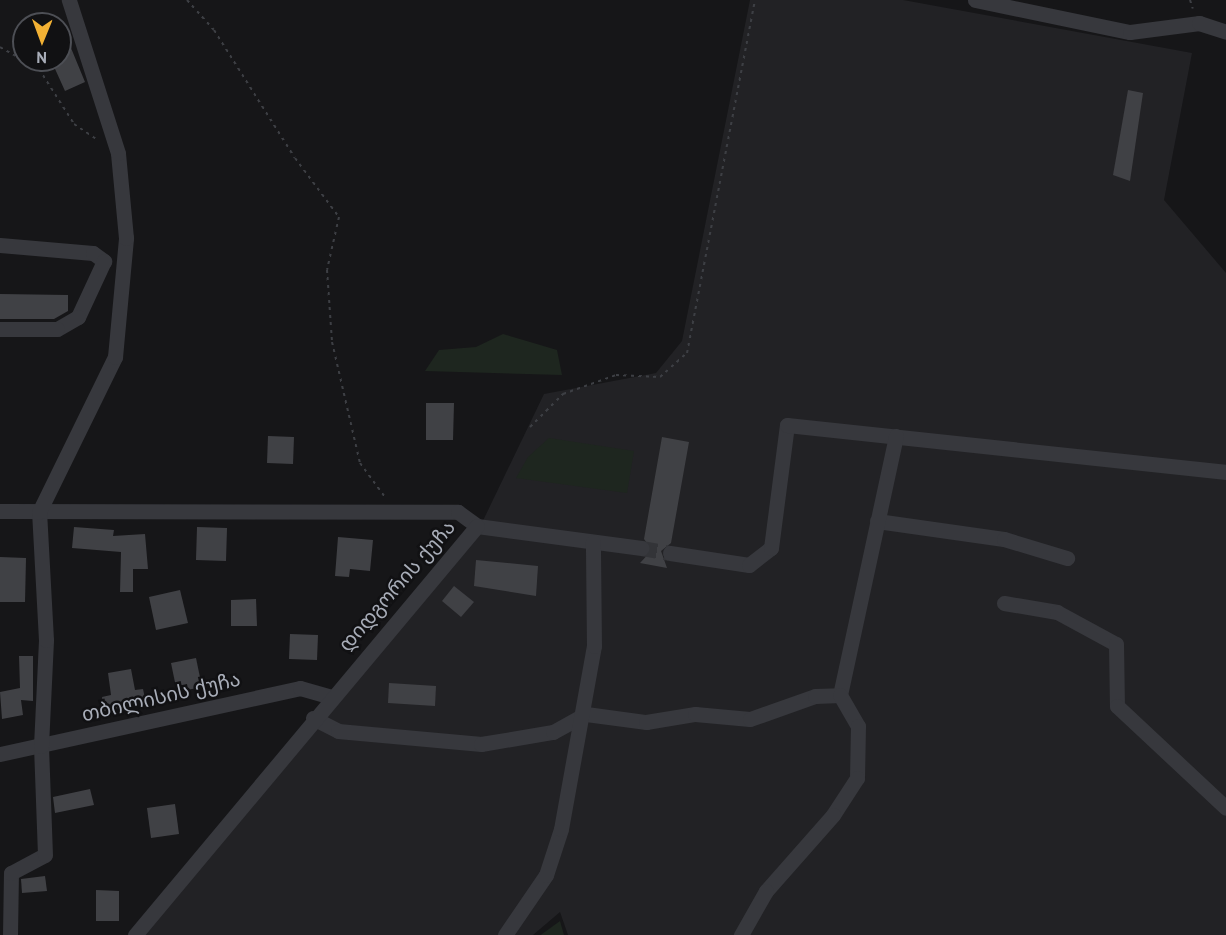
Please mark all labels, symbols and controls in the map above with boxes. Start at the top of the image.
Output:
north arrow [12,12,72,72]
text: N [36,48,47,68]
street label: დიდგორის ქუჩა [334,516,460,656]
street label: თბილისის ქუჩა [79,667,243,727]

